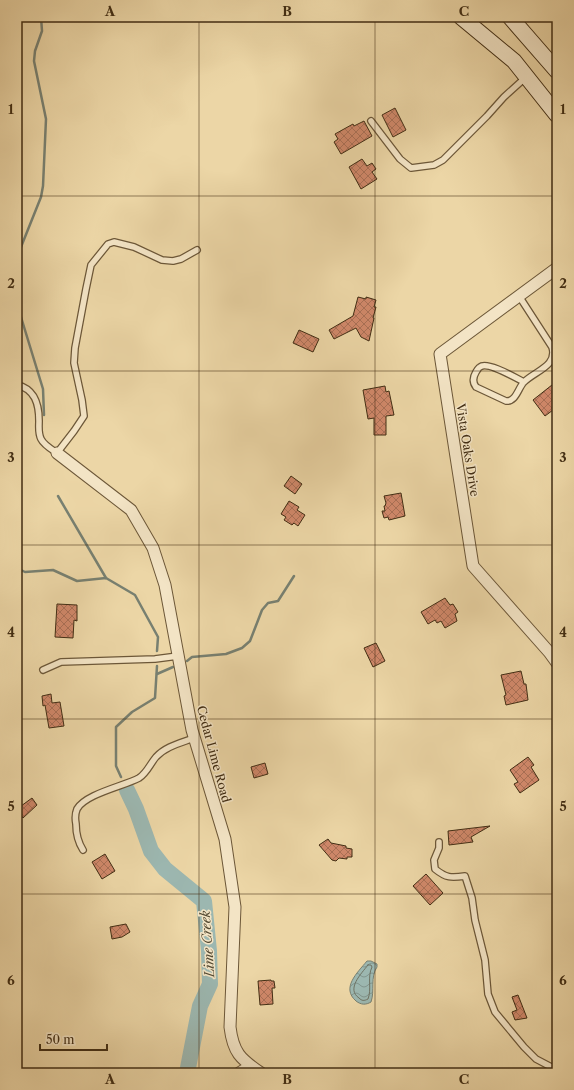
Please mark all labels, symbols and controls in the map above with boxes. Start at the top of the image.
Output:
text: A [104,3,116,19]
text: B [282,3,292,19]
text: C [459,3,469,19]
text: 1 [8,101,14,117]
text: 1 [560,101,566,117]
text: 2 [7,275,15,291]
text: 2 [559,275,567,291]
street label: Vista Oaks Drive [453,401,483,498]
text: 3 [7,449,15,465]
text: 3 [559,449,567,465]
text: 4 [7,624,15,640]
text: 4 [559,624,567,640]
street label: Cedar Lime Road [194,704,234,805]
text: 5 [7,798,15,814]
text: 5 [559,798,567,814]
water label: Lime Creek [197,910,217,979]
text: 6 [7,972,15,988]
text: 6 [559,972,567,988]
scale bar [40,1026,107,1052]
text: 50 m [46,1032,75,1047]
text: A [104,1071,116,1087]
text: B [282,1071,292,1087]
text: C [459,1071,469,1087]

